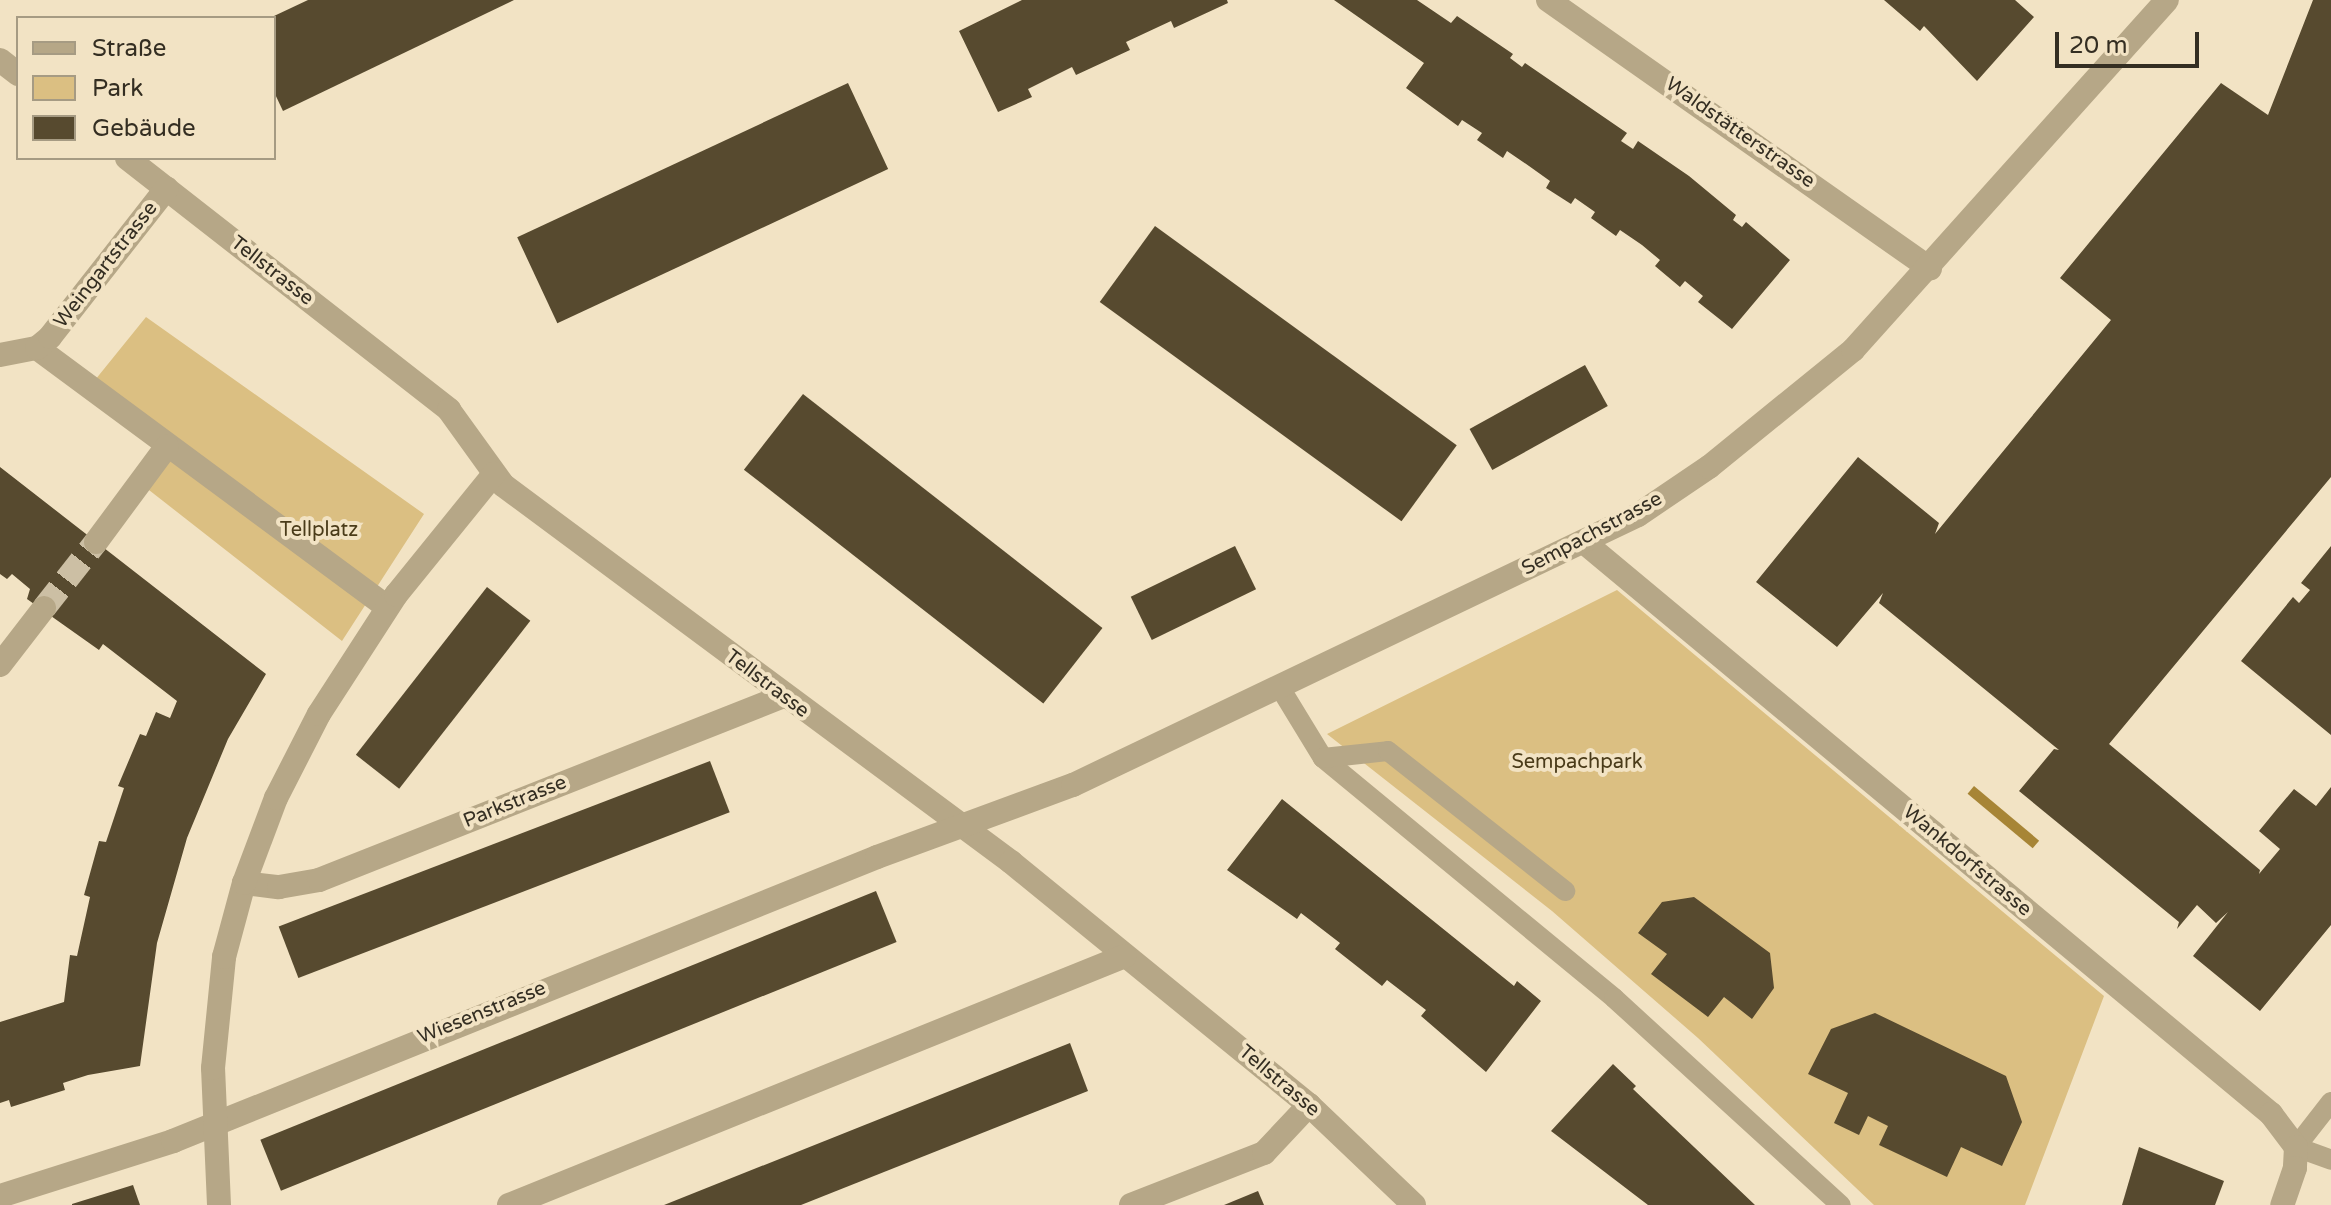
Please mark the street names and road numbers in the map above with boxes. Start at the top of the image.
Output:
street label: Waldstätterstrasse [1661,72,1819,194]
street label: Weingartstrasse [49,197,163,333]
street label: Tellstrasse [226,231,318,311]
street label: Sempachstrasse [1518,487,1666,581]
street label: Tellstrasse [720,645,814,723]
street label: Parkstrasse [460,770,570,834]
street label: Wankdorfstrasse [1898,800,2036,922]
street label: Wiesenstrasse [414,976,550,1050]
street label: Tellstrasse [1233,1040,1325,1122]

